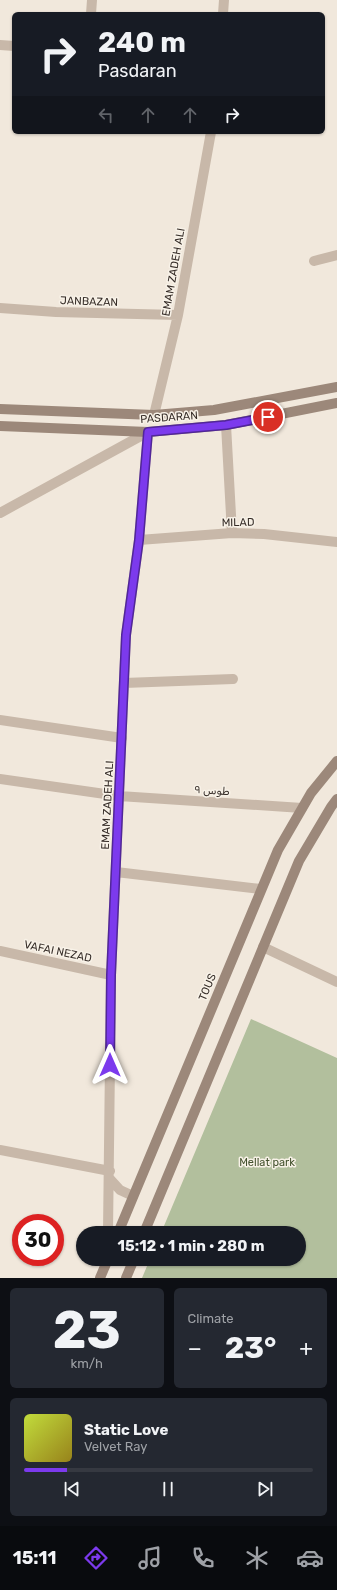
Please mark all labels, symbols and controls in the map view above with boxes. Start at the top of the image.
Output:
text: 240 m [98,26,186,59]
icon: right [32,28,84,80]
text: Pasdaran [98,60,177,82]
icon: left [95,104,117,126]
icon: ahead [137,104,159,126]
icon: ahead [179,104,201,126]
icon: right [221,104,243,126]
street label: EMAM ZADEH ALI [159,227,188,317]
street label: JANBAZAN [60,294,118,309]
pin [251,400,285,434]
icon: arrive [257,406,279,428]
street label: PASDARAN [140,409,198,426]
street label: MILAD [221,516,255,529]
street label: EMAM ZADEH ALI [99,760,116,850]
street label: طوس ۹ [194,783,231,799]
street label: VAFAI NEZAD [23,938,93,965]
street label: TOUS [196,972,219,1003]
position arrow [89,1044,131,1086]
park label: Mellat park [239,1156,295,1169]
speed limit sign: 30 [12,1214,64,1266]
text: 15:12 · 1 min · 280 m [118,1237,264,1255]
text: 23 [53,1299,121,1361]
text: Climate [188,1311,234,1326]
text: 23° [225,1330,276,1366]
text: − [188,1335,202,1362]
text: + [299,1335,313,1362]
text: km/h [71,1356,103,1371]
text: Static Love [84,1421,168,1439]
text: Velvet Ray [84,1439,147,1454]
icon: previous [61,1478,83,1500]
icon: pause [157,1478,179,1500]
icon: next [254,1478,276,1500]
icon: directions [82,1544,110,1572]
icon: music [136,1544,164,1572]
icon: phone [189,1544,217,1572]
icon: climate [243,1544,271,1572]
icon: car [296,1544,324,1572]
text: 15:11 [13,1547,57,1569]

